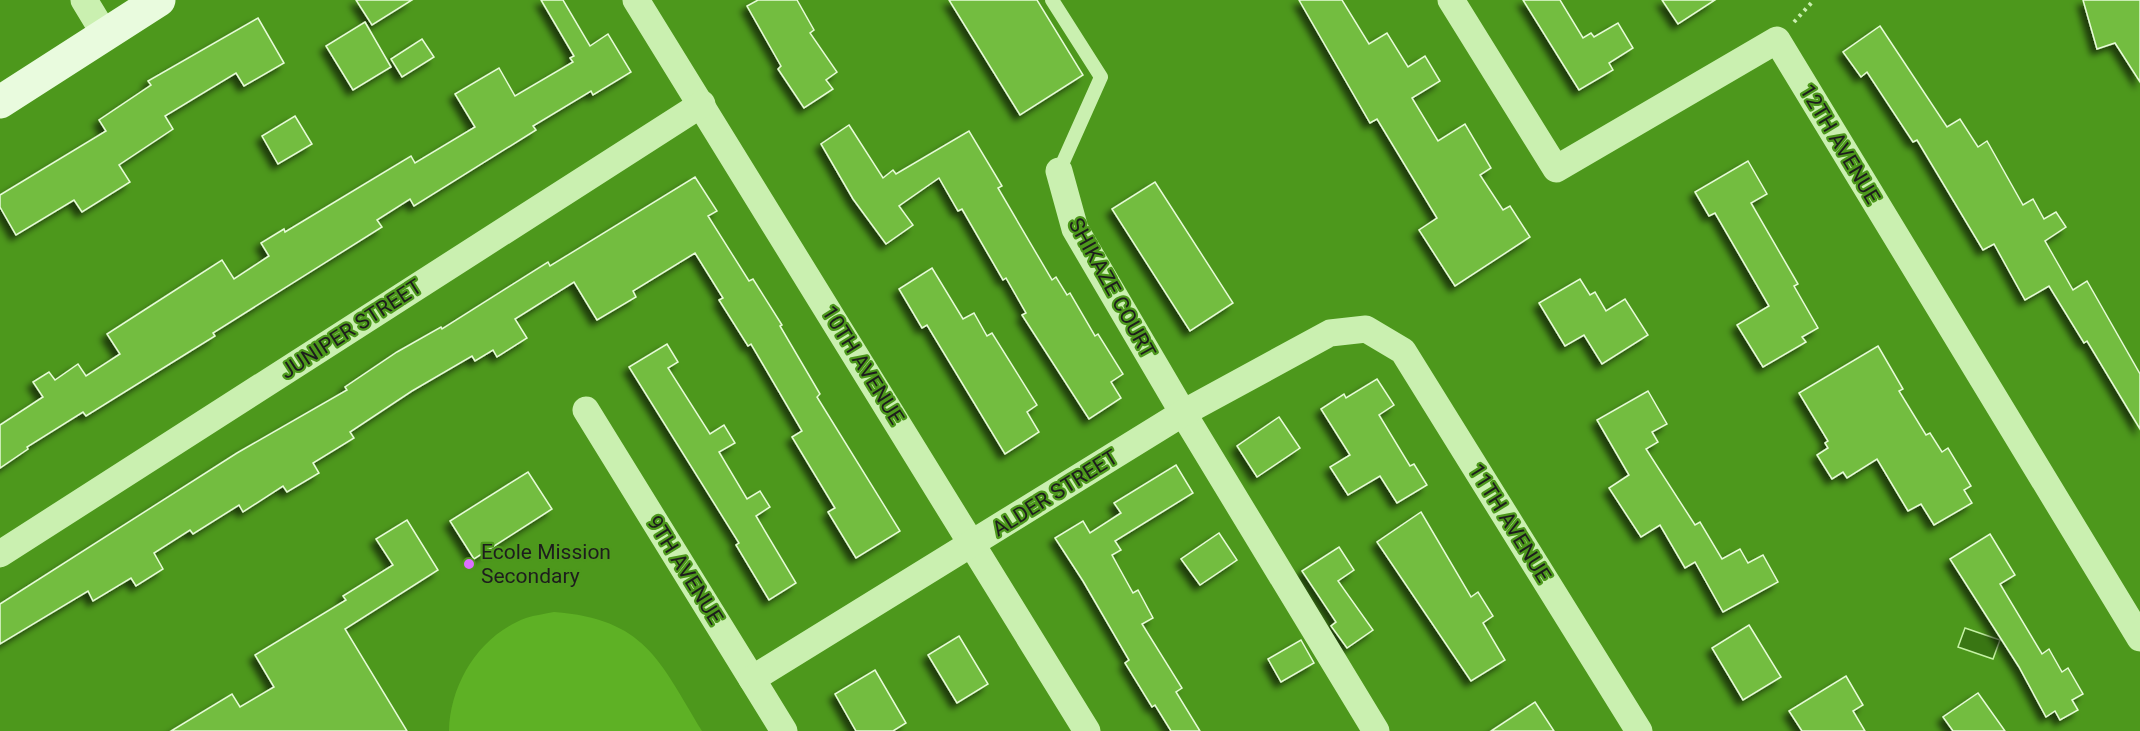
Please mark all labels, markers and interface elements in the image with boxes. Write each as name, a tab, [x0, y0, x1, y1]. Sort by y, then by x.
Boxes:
street label: 12TH AVENUE	[1795, 80, 1885, 208]
street label: SHIKAZE COURT	[1064, 214, 1161, 363]
street label: JUNIPER STREET	[276, 274, 427, 384]
street label: 10TH AVENUE	[817, 301, 909, 429]
street label: ALDER STREET	[988, 445, 1123, 541]
street label: 11TH AVENUE	[1464, 459, 1556, 587]
street label: 9TH AVENUE	[642, 511, 728, 629]
place label: Ecole Mission Secondary	[481, 540, 611, 588]
marker: Ecole Mission Secondary	[462, 557, 476, 571]

